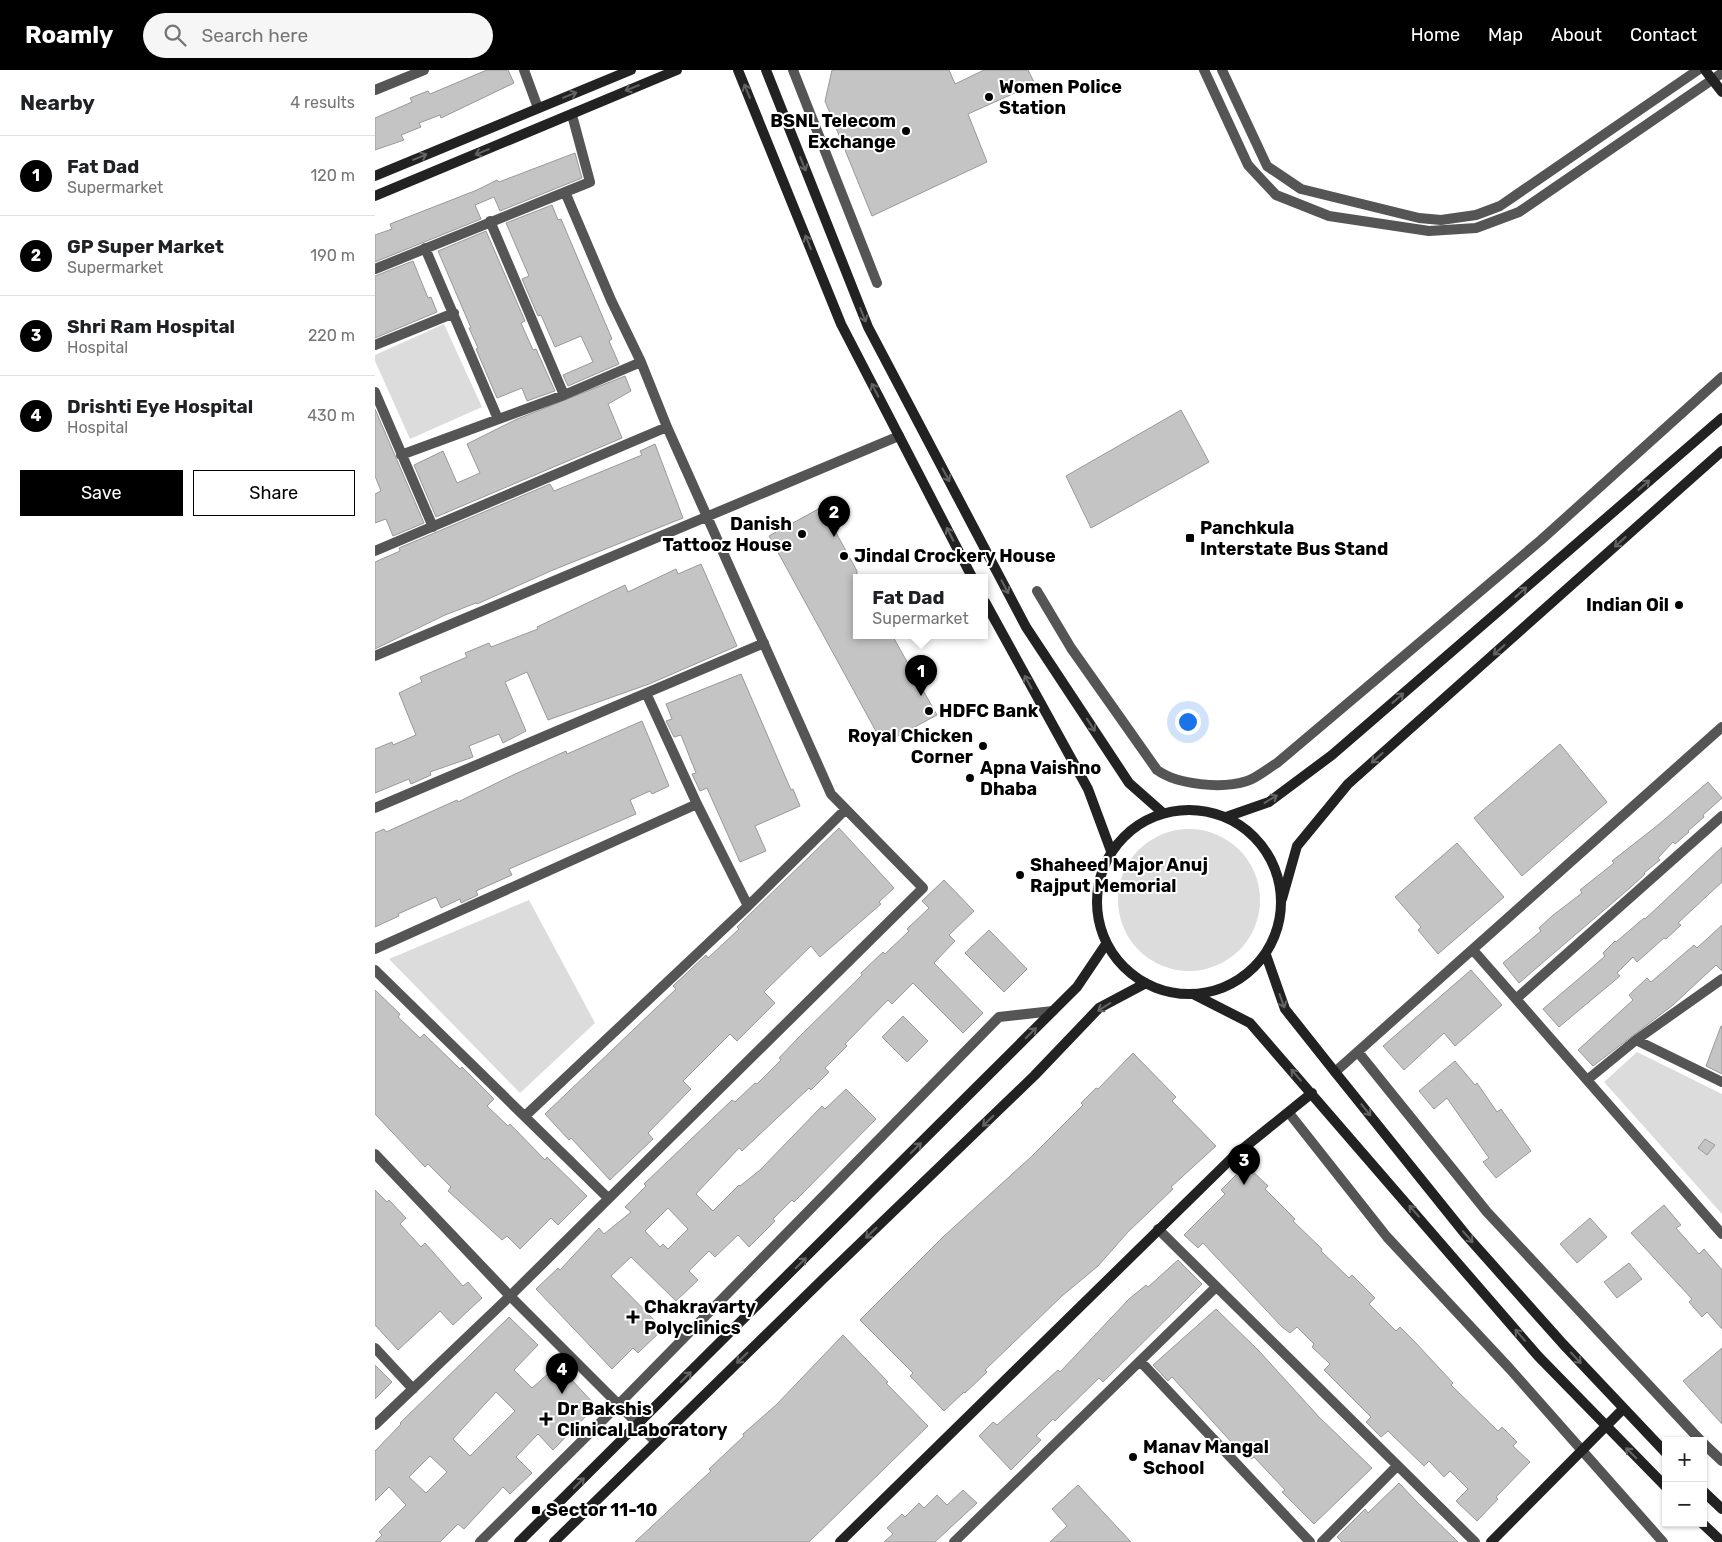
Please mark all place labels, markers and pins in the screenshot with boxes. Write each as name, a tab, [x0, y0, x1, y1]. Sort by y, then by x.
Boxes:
place label: Women Police Station	[999, 76, 1122, 119]
marker: Women Police Station	[983, 91, 995, 103]
place label: BSNL Telecom Exchange	[770, 110, 896, 153]
marker: BSNL Telecom Exchange	[900, 125, 912, 137]
pin: 2	[818, 496, 850, 537]
place label: Danish Tattooz House	[663, 513, 792, 556]
place label: Panchkula Interstate Bus Stand	[1200, 517, 1388, 560]
marker: Danish Tattooz House	[796, 528, 808, 540]
marker: Panchkula Interstate Bus Stand	[1184, 532, 1196, 544]
place label: Jindal Crockery House	[854, 545, 1056, 567]
marker: Jindal Crockery House	[838, 550, 850, 562]
place label: Indian Oil	[1586, 594, 1669, 616]
marker: Indian Oil	[1673, 599, 1685, 611]
pin: 1	[905, 655, 937, 696]
place label: HDFC Bank	[939, 700, 1039, 722]
marker: HDFC Bank	[923, 705, 935, 717]
place label: Royal Chicken Corner	[848, 725, 973, 768]
marker: Royal Chicken Corner	[977, 740, 989, 752]
place label: Apna Vaishno Dhaba	[980, 757, 1101, 800]
marker: Apna Vaishno Dhaba	[964, 772, 976, 784]
place label: Shaheed Major Anuj Rajput Memorial	[1030, 854, 1208, 897]
marker: Shaheed Major Anuj Rajput Memorial	[1014, 869, 1026, 881]
pin: 3	[1228, 1144, 1260, 1185]
place label: Chakravarty Polyclinics	[644, 1296, 756, 1339]
marker: Chakravarty Polyclinics	[626, 1310, 640, 1324]
pin: 4	[546, 1353, 578, 1394]
place label: Dr Bakshis Clinical Laboratory	[557, 1398, 728, 1441]
marker: Dr Bakshis Clinical Laboratory	[539, 1412, 553, 1426]
place label: Manav Mangal School	[1143, 1436, 1269, 1479]
marker: Manav Mangal School	[1127, 1451, 1139, 1463]
place label: Sector 11-10	[546, 1499, 658, 1521]
marker: Sector 11-10	[530, 1504, 542, 1516]

